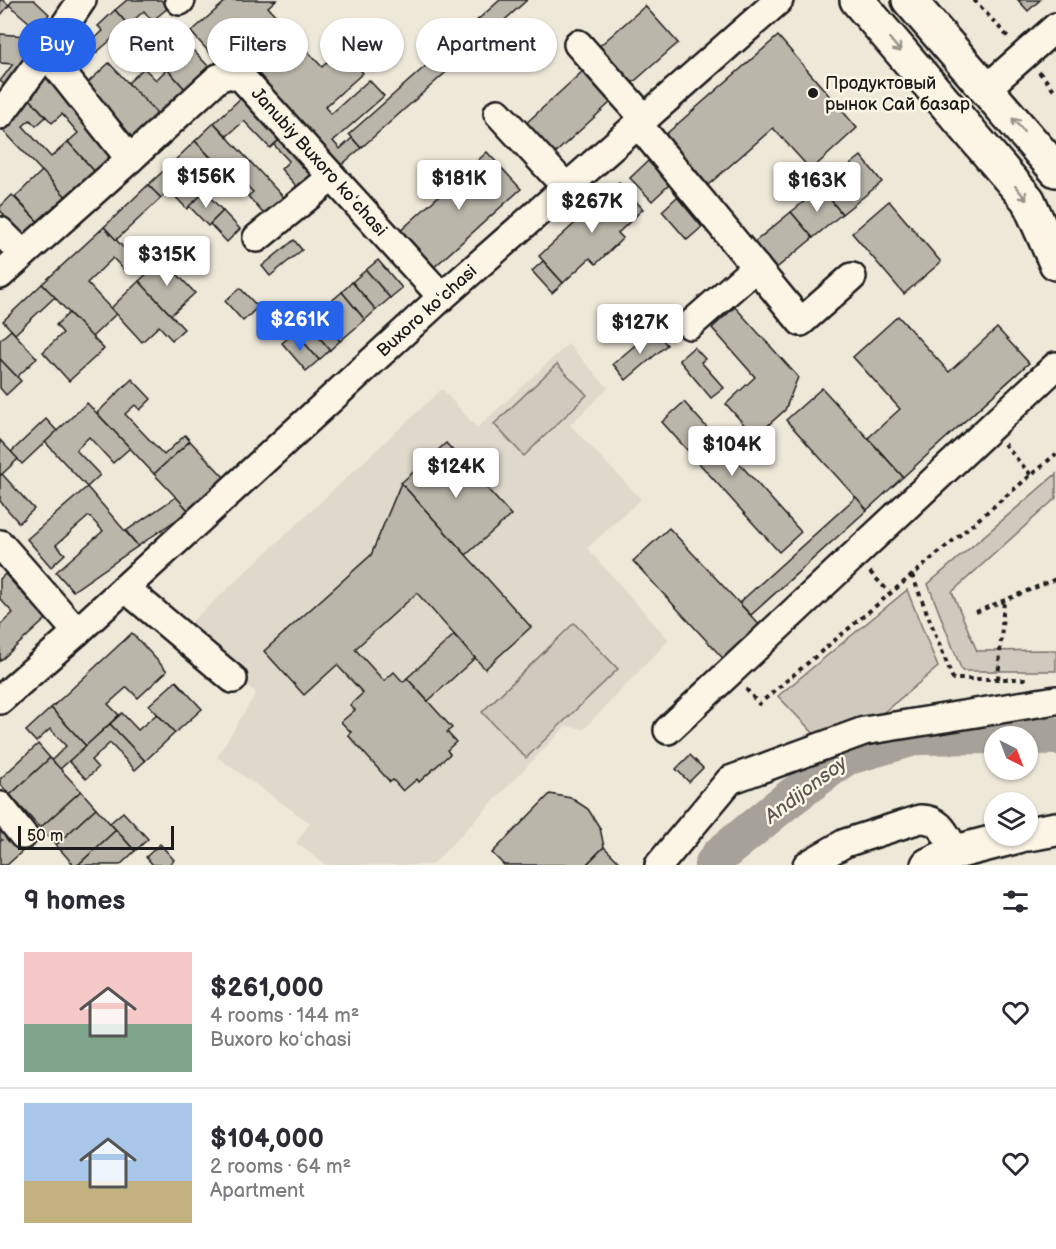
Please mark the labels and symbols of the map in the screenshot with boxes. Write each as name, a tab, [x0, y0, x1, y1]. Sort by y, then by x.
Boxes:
one-way arrow	[888, 37, 902, 52]
place label: Продуктовый рынок Сай базар	[825, 73, 970, 115]
street label: Janubiy Buxoro koʻchasi	[247, 83, 391, 241]
marker: Продуктовый рынок Сай базар	[806, 86, 820, 100]
one-way arrow	[1011, 118, 1025, 133]
pin: $156K	[164, 158, 248, 209]
pin: $181K	[417, 160, 501, 211]
pin: $163K	[775, 162, 859, 213]
pin: $267K	[550, 183, 634, 234]
one-way arrow	[1015, 185, 1028, 201]
pin: $315K	[125, 236, 209, 287]
street label: Buxoro koʻchasi	[373, 261, 481, 361]
pin: $261K	[258, 301, 342, 352]
pin: $127K	[598, 304, 682, 355]
pin: $104K	[690, 426, 774, 477]
pin: $124K	[414, 448, 498, 499]
north arrow	[984, 726, 1038, 780]
water label: Andijonsoy	[759, 750, 853, 829]
scale bar	[18, 823, 174, 850]

